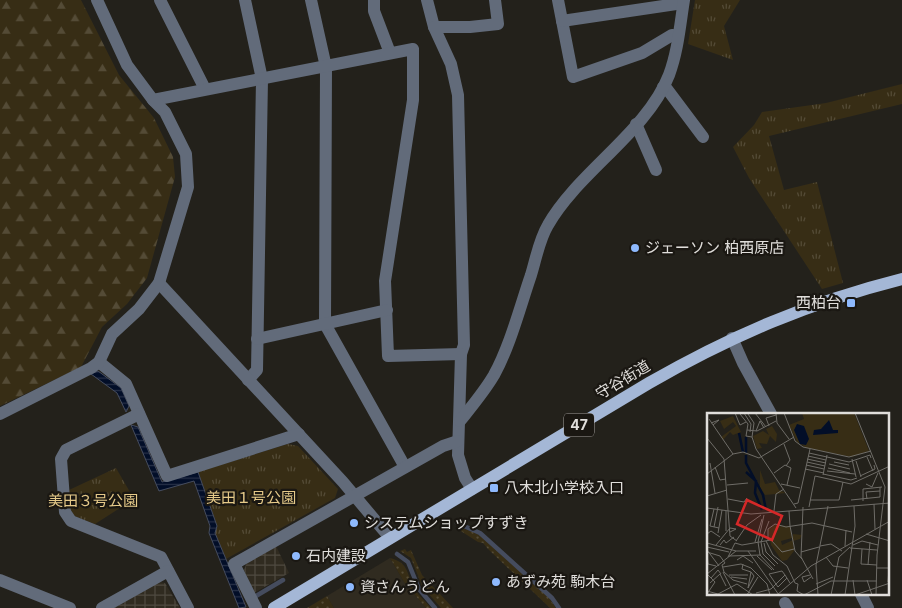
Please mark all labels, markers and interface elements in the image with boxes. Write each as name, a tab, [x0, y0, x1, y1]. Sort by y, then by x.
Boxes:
place label: ジェーソン 柏西原店	[645, 238, 784, 257]
marker: ジェーソン 柏西原店	[629, 242, 641, 254]
place label: 西柏台	[796, 293, 841, 312]
marker: 西柏台	[845, 297, 857, 309]
street label: 守谷街道	[592, 356, 653, 403]
inset map	[707, 413, 890, 596]
road number: 47	[564, 414, 594, 436]
place label: 八木北小学校入口	[504, 478, 624, 497]
marker: 八木北小学校入口	[488, 482, 500, 494]
park label: 美田１号公園	[206, 488, 296, 507]
park label: 美田３号公園	[48, 491, 138, 510]
place label: システムショップすずき	[364, 513, 529, 532]
marker: システムショップすずき	[348, 517, 360, 529]
place label: 石内建設	[306, 546, 366, 565]
marker: 石内建設	[290, 550, 302, 562]
place label: あずみ苑 駒木台	[506, 572, 615, 591]
marker: あずみ苑 駒木台	[490, 576, 502, 588]
place label: 資さんうどん	[360, 577, 450, 596]
marker: 資さんうどん	[344, 581, 356, 593]

